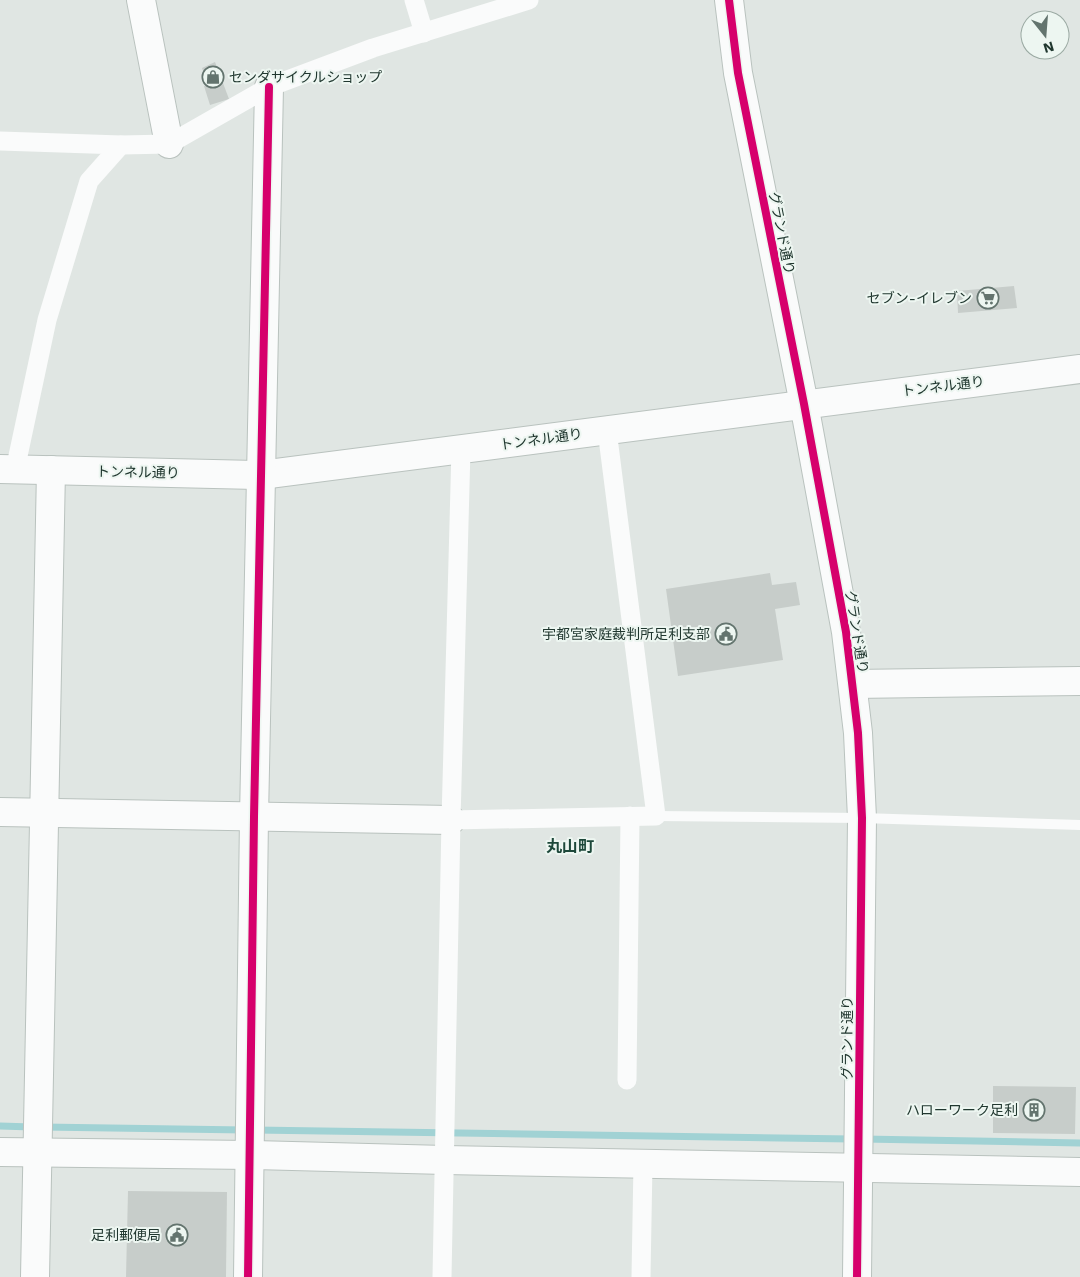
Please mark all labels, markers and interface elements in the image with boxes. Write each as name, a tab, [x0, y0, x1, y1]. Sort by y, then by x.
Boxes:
north arrow	[1020, 10, 1070, 60]
text: N	[1042, 38, 1056, 57]
shop icon: センダサイクルショップ	[201, 65, 225, 89]
place label: センダサイクルショップ	[229, 69, 382, 85]
street label: グランド通り	[766, 190, 798, 276]
supermarket icon: セブン-イレブン	[976, 286, 1000, 310]
place label: セブン-イレブン	[867, 290, 972, 306]
street label: トンネル通り	[900, 373, 986, 399]
street label: トンネル通り	[498, 425, 584, 453]
street label: トンネル通り	[96, 463, 180, 481]
street label: グランド通り	[843, 589, 871, 675]
public building icon: 宇都宮家庭裁判所足利支部	[714, 622, 738, 646]
place label: 宇都宮家庭裁判所足利支部	[542, 626, 710, 642]
district label: 丸山町	[546, 837, 594, 856]
street label: グランド通り	[839, 996, 855, 1080]
building icon: ハローワーク足利	[1022, 1098, 1046, 1122]
place label: ハローワーク足利	[906, 1102, 1018, 1118]
public building icon: 足利郵便局	[165, 1223, 189, 1247]
place label: 足利郵便局	[91, 1227, 161, 1243]

